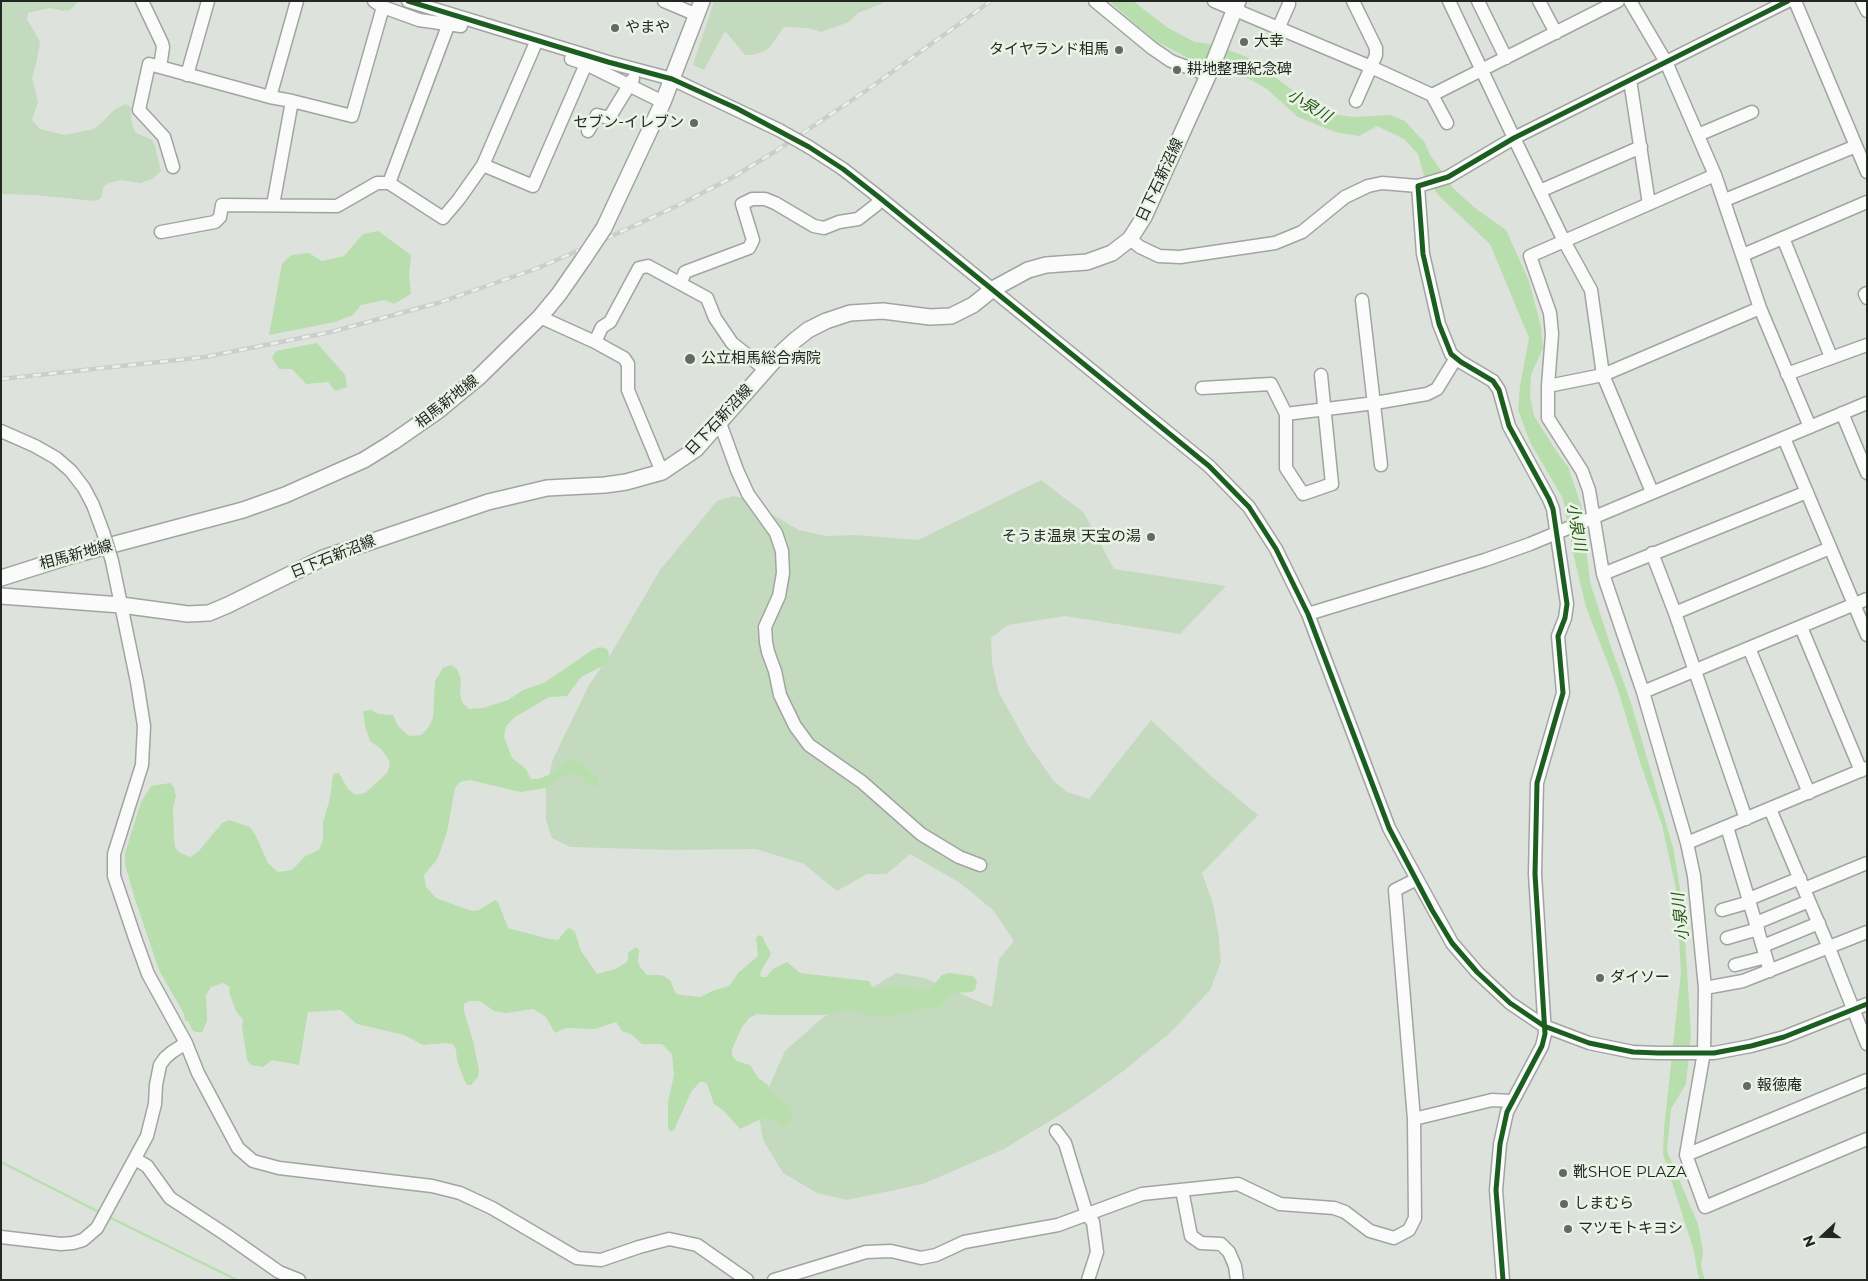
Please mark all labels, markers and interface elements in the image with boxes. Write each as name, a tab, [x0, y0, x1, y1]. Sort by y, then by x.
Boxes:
place label: やまや	[625, 19, 670, 37]
marker: やまや	[609, 22, 621, 34]
place label: 大幸	[1254, 33, 1284, 51]
marker: 大幸	[1238, 36, 1250, 48]
place label: タイヤランド相馬	[989, 41, 1109, 59]
marker: タイヤランド相馬	[1113, 44, 1125, 56]
place label: 耕地整理紀念碑	[1187, 61, 1292, 79]
marker: 耕地整理紀念碑	[1171, 64, 1183, 76]
water label: 小泉川	[1283, 85, 1335, 127]
place label: セブン-イレブン	[573, 114, 684, 132]
marker: セブン-イレブン	[688, 117, 700, 129]
street label: 日下石新沼線	[1133, 135, 1187, 225]
place label: 公立相馬総合病院	[701, 350, 821, 368]
marker: 公立相馬総合病院	[683, 352, 697, 366]
street label: 相馬新地線	[412, 372, 482, 432]
street label: 日下石新沼線	[682, 381, 756, 459]
water label: 小泉川	[1562, 502, 1590, 552]
place label: そうま温泉 天宝の湯	[1002, 528, 1141, 546]
marker: そうま温泉 天宝の湯	[1145, 531, 1157, 543]
street label: 日下石新沼線	[288, 532, 378, 582]
street label: 相馬新地線	[37, 537, 115, 573]
water label: 小泉川	[1669, 892, 1693, 942]
place label: ダイソー	[1610, 969, 1670, 987]
marker: ダイソー	[1594, 972, 1606, 984]
place label: 報徳庵	[1757, 1077, 1802, 1095]
marker: 報徳庵	[1741, 1080, 1753, 1092]
place label: 靴SHOE PLAZA	[1573, 1164, 1687, 1182]
marker: 靴SHOE PLAZA	[1557, 1167, 1569, 1179]
place label: しまむら	[1574, 1195, 1634, 1213]
marker: しまむら	[1558, 1198, 1570, 1210]
north arrow	[1798, 1211, 1848, 1261]
place label: マツモトキヨシ	[1578, 1220, 1683, 1238]
marker: マツモトキヨシ	[1562, 1223, 1574, 1235]
text: N	[1799, 1233, 1819, 1250]

